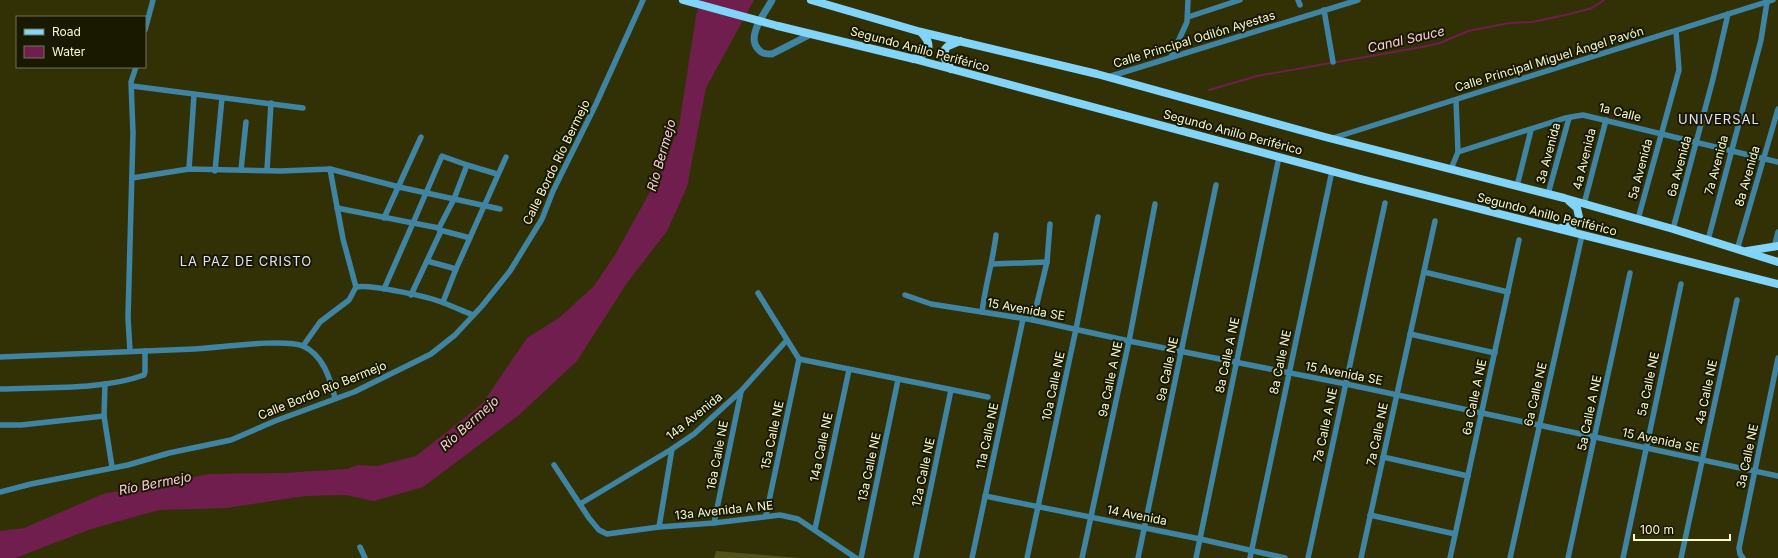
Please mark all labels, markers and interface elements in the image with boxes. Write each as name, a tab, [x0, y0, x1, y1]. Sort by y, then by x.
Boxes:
street label: Calle Principal Odilón Ayestas	[1111, 7, 1277, 71]
legend	[16, 16, 146, 68]
water label: Canal Sauce	[1366, 22, 1446, 56]
street label: Segundo Anillo Periférico	[849, 23, 991, 75]
street label: Calle Principal Miguel Ángel Pavón	[1453, 23, 1645, 95]
text: Road	[52, 24, 81, 39]
text: Water	[52, 44, 86, 59]
street label: Calle Bordo Río Bermejo	[519, 97, 593, 227]
street label: 1a Calle	[1597, 99, 1643, 125]
street label: Segundo Anillo Periférico	[1162, 106, 1304, 158]
district label: UNIVERSAL	[1678, 111, 1760, 127]
water label: Río Bermejo	[643, 117, 679, 193]
street label: 3a Avenida	[1533, 121, 1563, 185]
street label: 4a Avenida	[1569, 127, 1599, 191]
street label: 7a Avenida	[1701, 133, 1731, 197]
street label: 6a Avenida	[1664, 134, 1694, 198]
street label: 5a Avenida	[1625, 137, 1655, 201]
street label: 8a Avenida	[1731, 144, 1763, 208]
street label: Segundo Anillo Periférico	[1475, 189, 1619, 239]
district label: LA PAZ DE CRISTO	[180, 253, 312, 269]
street label: 15 Avenida SE	[986, 295, 1066, 323]
street label: 8a Calle A NE	[1212, 316, 1242, 394]
street label: 8a Calle NE	[1266, 328, 1294, 396]
street label: 9a Calle NE	[1153, 335, 1181, 403]
street label: 9a Calle A NE	[1095, 340, 1125, 418]
street label: 10a Calle NE	[1038, 350, 1068, 422]
street label: 5a Calle NE	[1634, 350, 1662, 418]
street label: Calle Bordo Río Bermejo	[256, 357, 388, 423]
street label: 15 Avenida SE	[1304, 358, 1384, 388]
street label: 6a Calle A NE	[1459, 358, 1489, 436]
street label: 4a Calle NE	[1692, 358, 1720, 426]
street label: 6a Calle NE	[1520, 360, 1550, 428]
street label: 5a Calle A NE	[1574, 374, 1604, 452]
street label: 7a Calle A NE	[1310, 386, 1340, 464]
street label: 14a Avenida	[663, 389, 725, 443]
water label: Río Bermejo	[436, 392, 502, 454]
street label: 15a Calle NE	[757, 399, 787, 471]
street label: 11a Calle NE	[973, 401, 1001, 471]
street label: 7a Calle NE	[1363, 401, 1391, 467]
street label: 14a Calle NE	[806, 411, 836, 483]
street label: 16a Calle NE	[703, 419, 731, 491]
street label: 3a Calle NE	[1733, 422, 1761, 490]
street label: 15 Avenida SE	[1621, 424, 1701, 456]
street label: 13a Calle NE	[854, 431, 884, 503]
street label: 12a Calle NE	[908, 436, 938, 508]
water label: Río Bermejo	[117, 468, 193, 498]
street label: 13a Avenida A NE	[674, 497, 774, 523]
street label: 14 Avenida	[1106, 502, 1168, 528]
scale bar	[1634, 516, 1730, 542]
text: 100 m	[1640, 522, 1674, 537]

